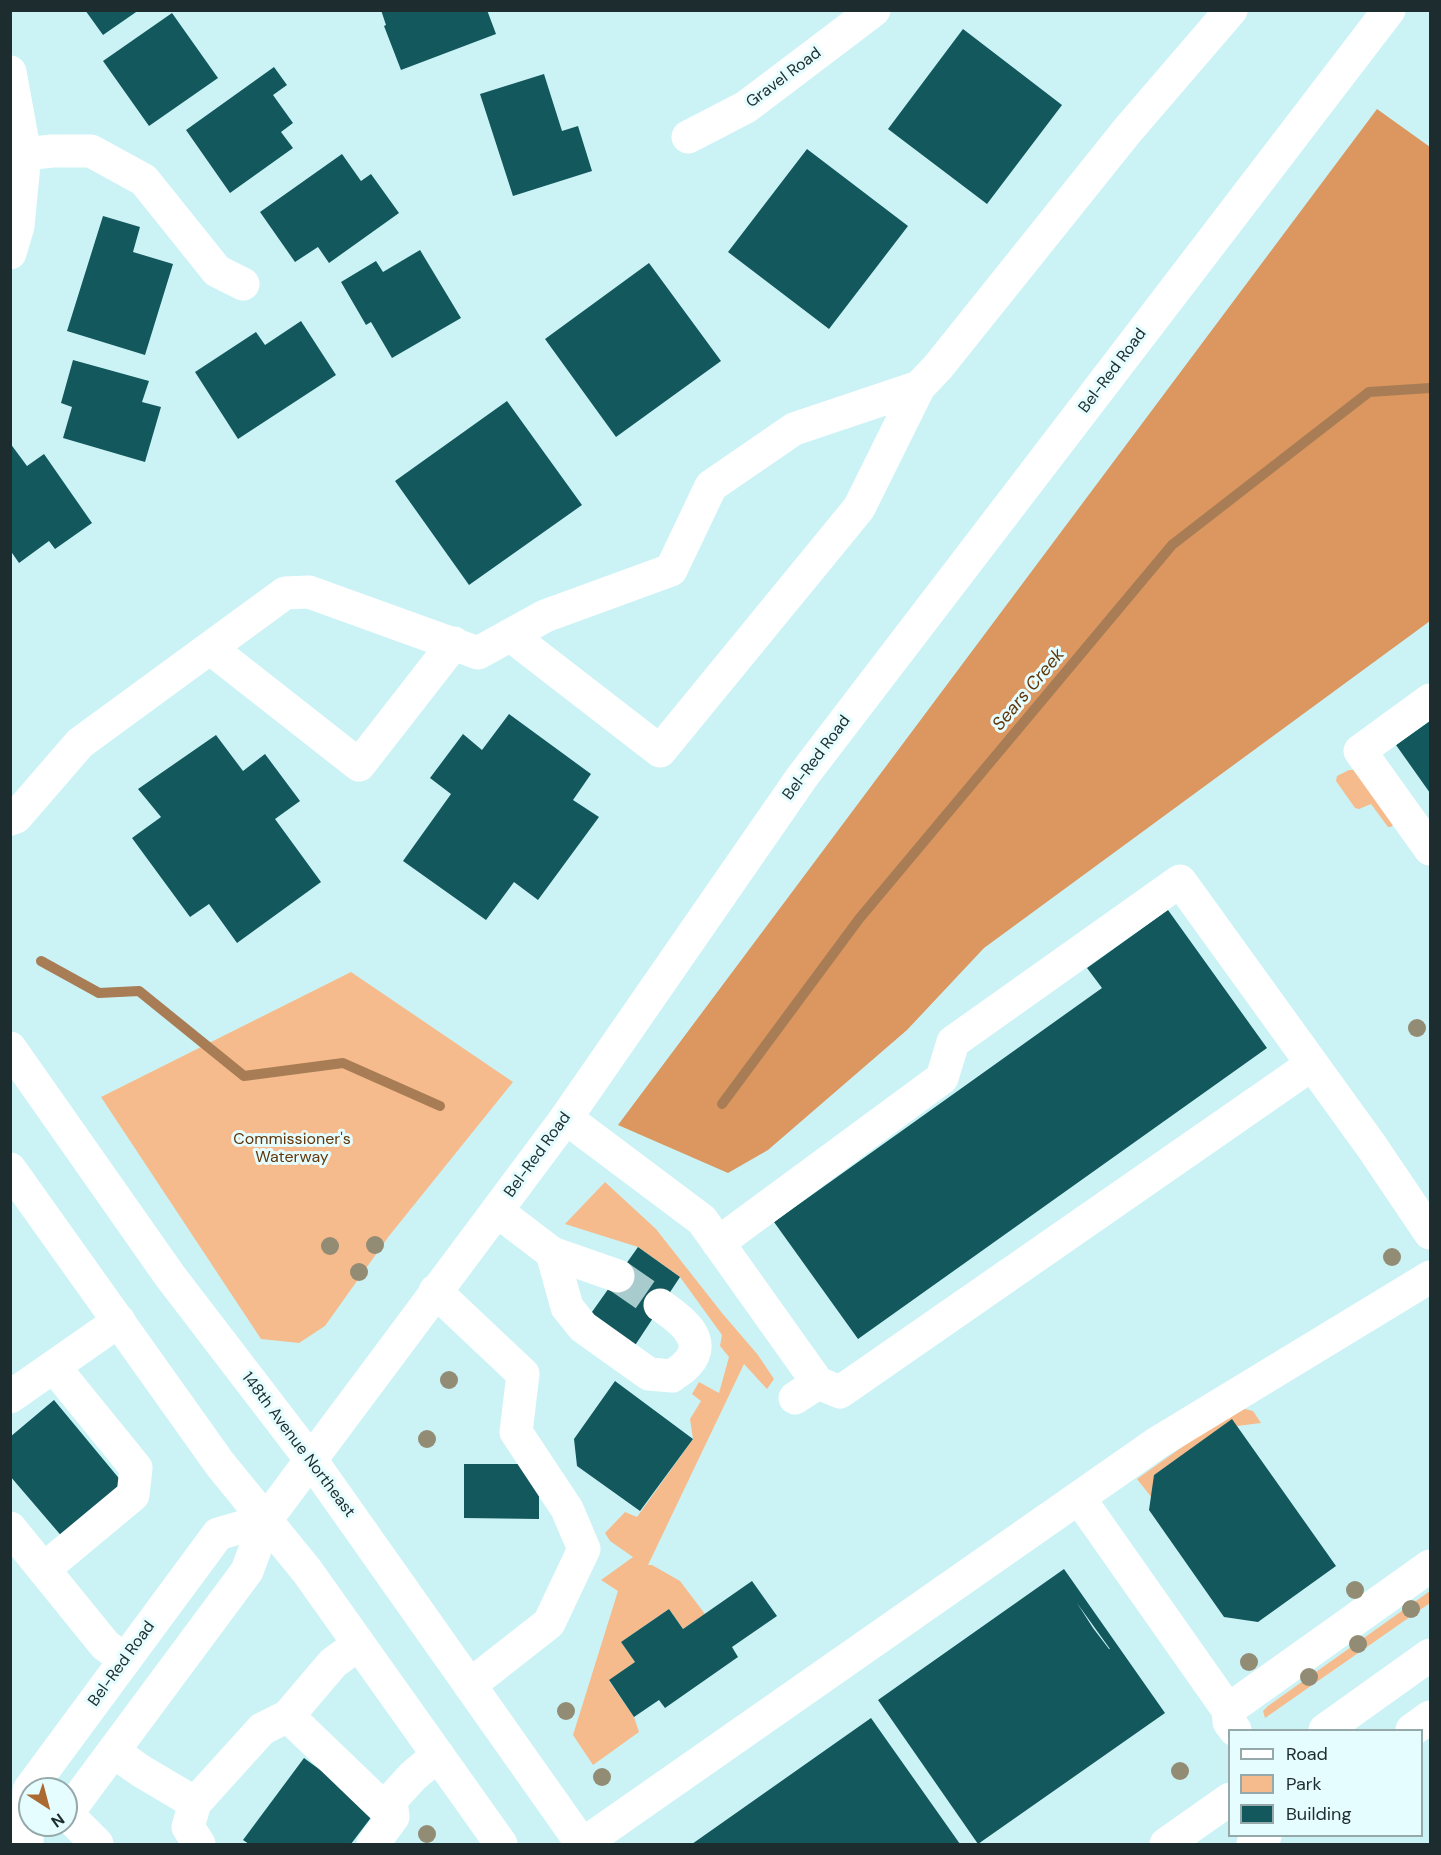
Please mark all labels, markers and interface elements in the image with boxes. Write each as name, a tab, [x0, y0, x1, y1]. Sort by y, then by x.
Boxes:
street label: Gravel Road	[743, 44, 825, 112]
street label: Bel-Red Road	[1075, 325, 1151, 417]
water label: Sears Creek	[988, 645, 1070, 735]
street label: Bel-Red Road	[779, 712, 855, 804]
street label: Bel-Red Road	[501, 1109, 575, 1201]
park label: Commissioner's Waterway	[233, 1130, 351, 1168]
street label: 148th Avenue Northeast	[237, 1369, 359, 1521]
street label: Bel-Red Road	[85, 1618, 159, 1710]
legend	[1228, 1729, 1423, 1837]
text: Road	[1286, 1742, 1328, 1766]
text: Park	[1286, 1772, 1322, 1796]
north arrow	[18, 1777, 78, 1837]
text: Building	[1286, 1802, 1351, 1826]
text: N	[47, 1808, 69, 1832]

